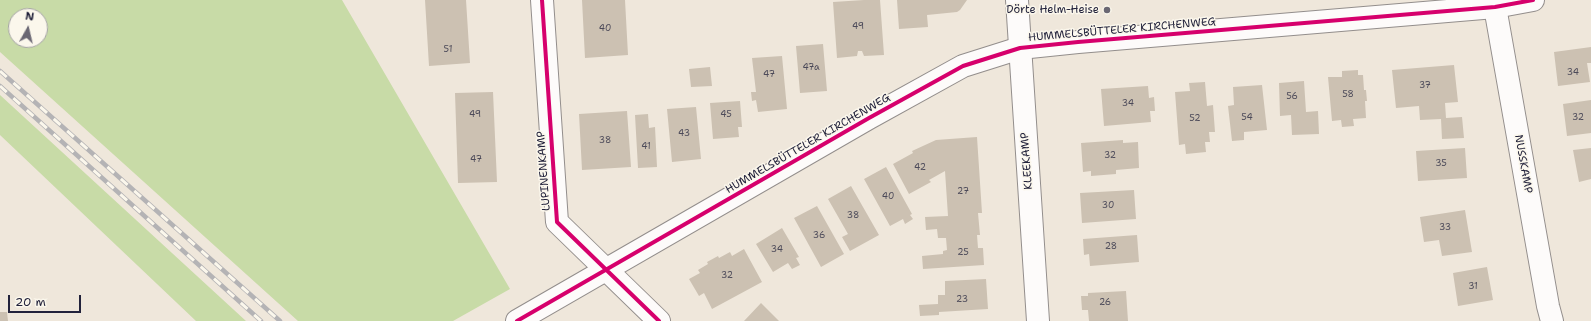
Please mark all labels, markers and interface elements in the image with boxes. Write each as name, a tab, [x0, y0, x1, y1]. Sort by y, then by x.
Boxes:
place label: Dörte Helm-Heise	[1006, 3, 1099, 17]
marker: Dörte Helm-Heise	[1102, 5, 1112, 15]
north arrow	[8, 8, 48, 48]
text: N	[24, 9, 35, 25]
street label: HUMMELSBÜTTELER KIRCHENWEG	[1028, 15, 1216, 45]
house number: 49	[852, 22, 864, 32]
house number: 40	[599, 24, 611, 34]
house number: 51	[444, 45, 452, 55]
house number: 47a	[802, 63, 820, 73]
house number: 34	[1567, 68, 1579, 78]
house number: 47	[763, 70, 775, 80]
house number: 37	[1419, 81, 1431, 91]
house number: 58	[1342, 90, 1354, 100]
street label: HUMMELSBÜTTELER KIRCHENWEG	[723, 91, 893, 197]
house number: 56	[1286, 92, 1298, 102]
house number: 34	[1122, 99, 1134, 109]
house number: 49	[469, 110, 481, 120]
house number: 45	[720, 110, 732, 120]
house number: 54	[1241, 113, 1253, 123]
house number: 32	[1572, 113, 1584, 123]
house number: 52	[1189, 114, 1201, 124]
house number: 43	[678, 129, 690, 139]
street label: LUPINENKAMP	[535, 131, 553, 211]
street label: KLEEKAMP	[1018, 132, 1036, 190]
street label: NUSSKAMP	[1511, 134, 1535, 194]
house number: 38	[599, 136, 611, 146]
house number: 41	[641, 142, 651, 152]
house number: 32	[1104, 151, 1116, 161]
house number: 47	[470, 155, 482, 165]
house number: 35	[1435, 159, 1447, 169]
house number: 42	[914, 163, 926, 173]
house number: 27	[957, 187, 969, 197]
house number: 40	[882, 192, 894, 202]
house number: 30	[1102, 201, 1114, 211]
house number: 38	[847, 211, 859, 221]
house number: 33	[1439, 223, 1451, 233]
house number: 36	[813, 231, 825, 241]
house number: 28	[1105, 242, 1117, 252]
house number: 34	[771, 245, 783, 255]
house number: 25	[957, 248, 969, 258]
house number: 32	[721, 271, 733, 281]
house number: 31	[1468, 282, 1478, 292]
scale bar	[10, 287, 83, 313]
text: 20 m	[15, 294, 46, 310]
house number: 23	[956, 295, 968, 305]
house number: 26	[1099, 298, 1111, 308]

